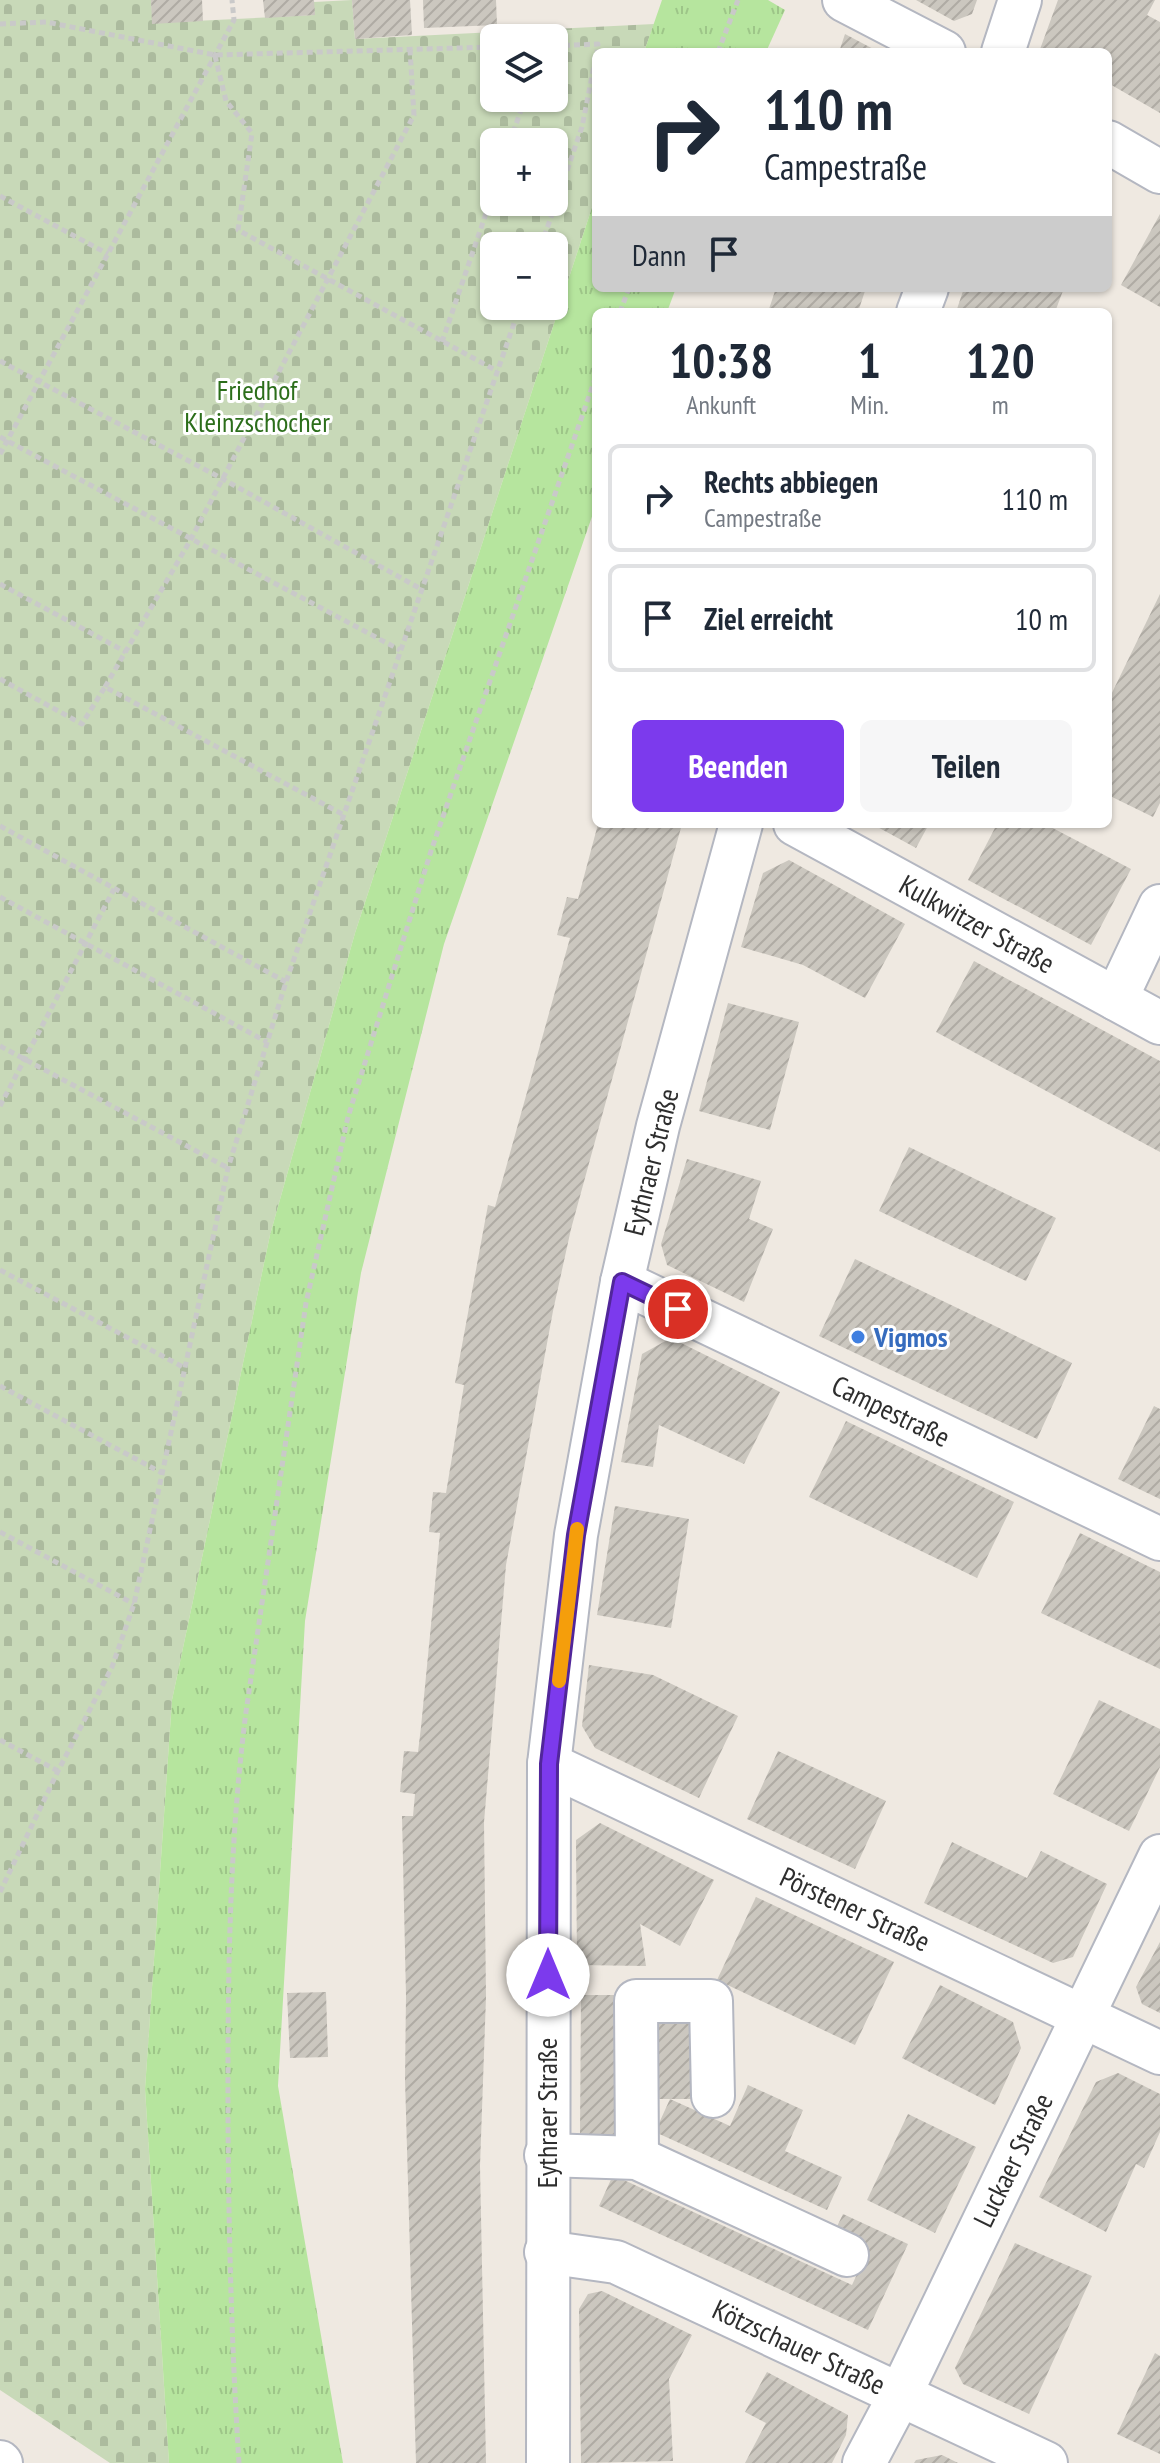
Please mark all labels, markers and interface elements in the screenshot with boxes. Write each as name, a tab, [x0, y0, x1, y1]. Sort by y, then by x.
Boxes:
map controls	[480, 24, 568, 320]
button: layers	[480, 24, 568, 112]
text: 110 m	[764, 73, 893, 145]
icon: right	[632, 80, 736, 184]
button: +	[480, 128, 568, 216]
text: Campestraße	[764, 143, 927, 190]
button: −	[480, 232, 568, 320]
icon: arrive	[702, 232, 746, 276]
text: Dann	[632, 235, 686, 274]
text: 10:38	[669, 329, 773, 391]
text: 1	[858, 329, 881, 391]
text: 120	[966, 329, 1035, 391]
park label: Friedhof Kleinzschocher	[184, 371, 330, 440]
text: Ankunft	[686, 388, 756, 421]
text: Min.	[850, 388, 889, 421]
text: m	[992, 388, 1009, 421]
text: Rechts abbiegen	[704, 462, 878, 501]
icon: right	[636, 476, 680, 520]
text: 110 m	[1002, 479, 1068, 518]
text: Campestraße	[704, 501, 822, 534]
icon: arrive	[636, 596, 680, 640]
text: Ziel erreicht	[704, 599, 833, 638]
text: 10 m	[1015, 599, 1068, 638]
button: Beenden	[632, 720, 844, 812]
button: Teilen	[860, 720, 1072, 812]
street label: Kulkwitzer Straße	[893, 866, 1061, 981]
street label: Eythraer Straße	[614, 1084, 687, 1239]
pin	[644, 1275, 712, 1343]
icon: arrive	[656, 1287, 700, 1331]
place label: Vigmos	[873, 1318, 948, 1355]
marker: Vigmos	[849, 1328, 867, 1346]
street label: Campestraße	[826, 1366, 956, 1455]
street label: Pörstener Straße	[774, 1858, 936, 1959]
position arrow	[506, 1933, 590, 2017]
street label: Eythraer Straße	[528, 2038, 565, 2188]
street label: Luckaer Straße	[964, 2087, 1061, 2233]
street label: Kötzschauer Straße	[707, 2290, 892, 2403]

